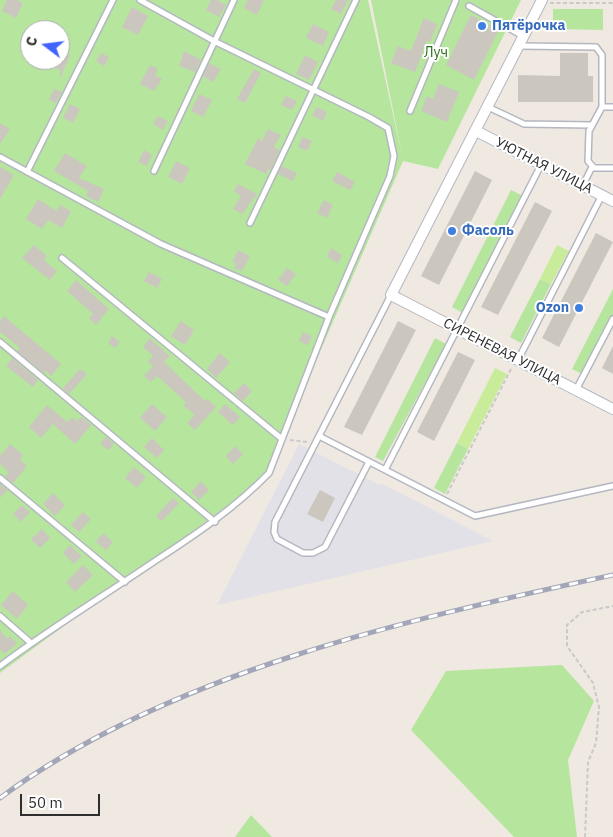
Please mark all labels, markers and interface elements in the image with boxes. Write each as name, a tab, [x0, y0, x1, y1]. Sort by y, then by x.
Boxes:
place label: Пятёрочка	[492, 18, 565, 34]
north arrow	[20, 20, 70, 70]
marker: Пятёрочка	[476, 20, 488, 32]
text: С	[22, 35, 41, 48]
park label: Луч	[424, 45, 448, 61]
street label: УЮТНАЯ УЛИЦА	[493, 134, 595, 198]
place label: Фасоль	[462, 223, 514, 239]
marker: Фасоль	[446, 225, 458, 237]
place label: Ozon	[536, 300, 569, 316]
marker: Ozon	[573, 302, 585, 314]
street label: СИРЕНЕВАЯ УЛИЦА	[440, 315, 564, 389]
scale bar	[22, 784, 102, 816]
text: 50 m	[28, 793, 63, 812]

